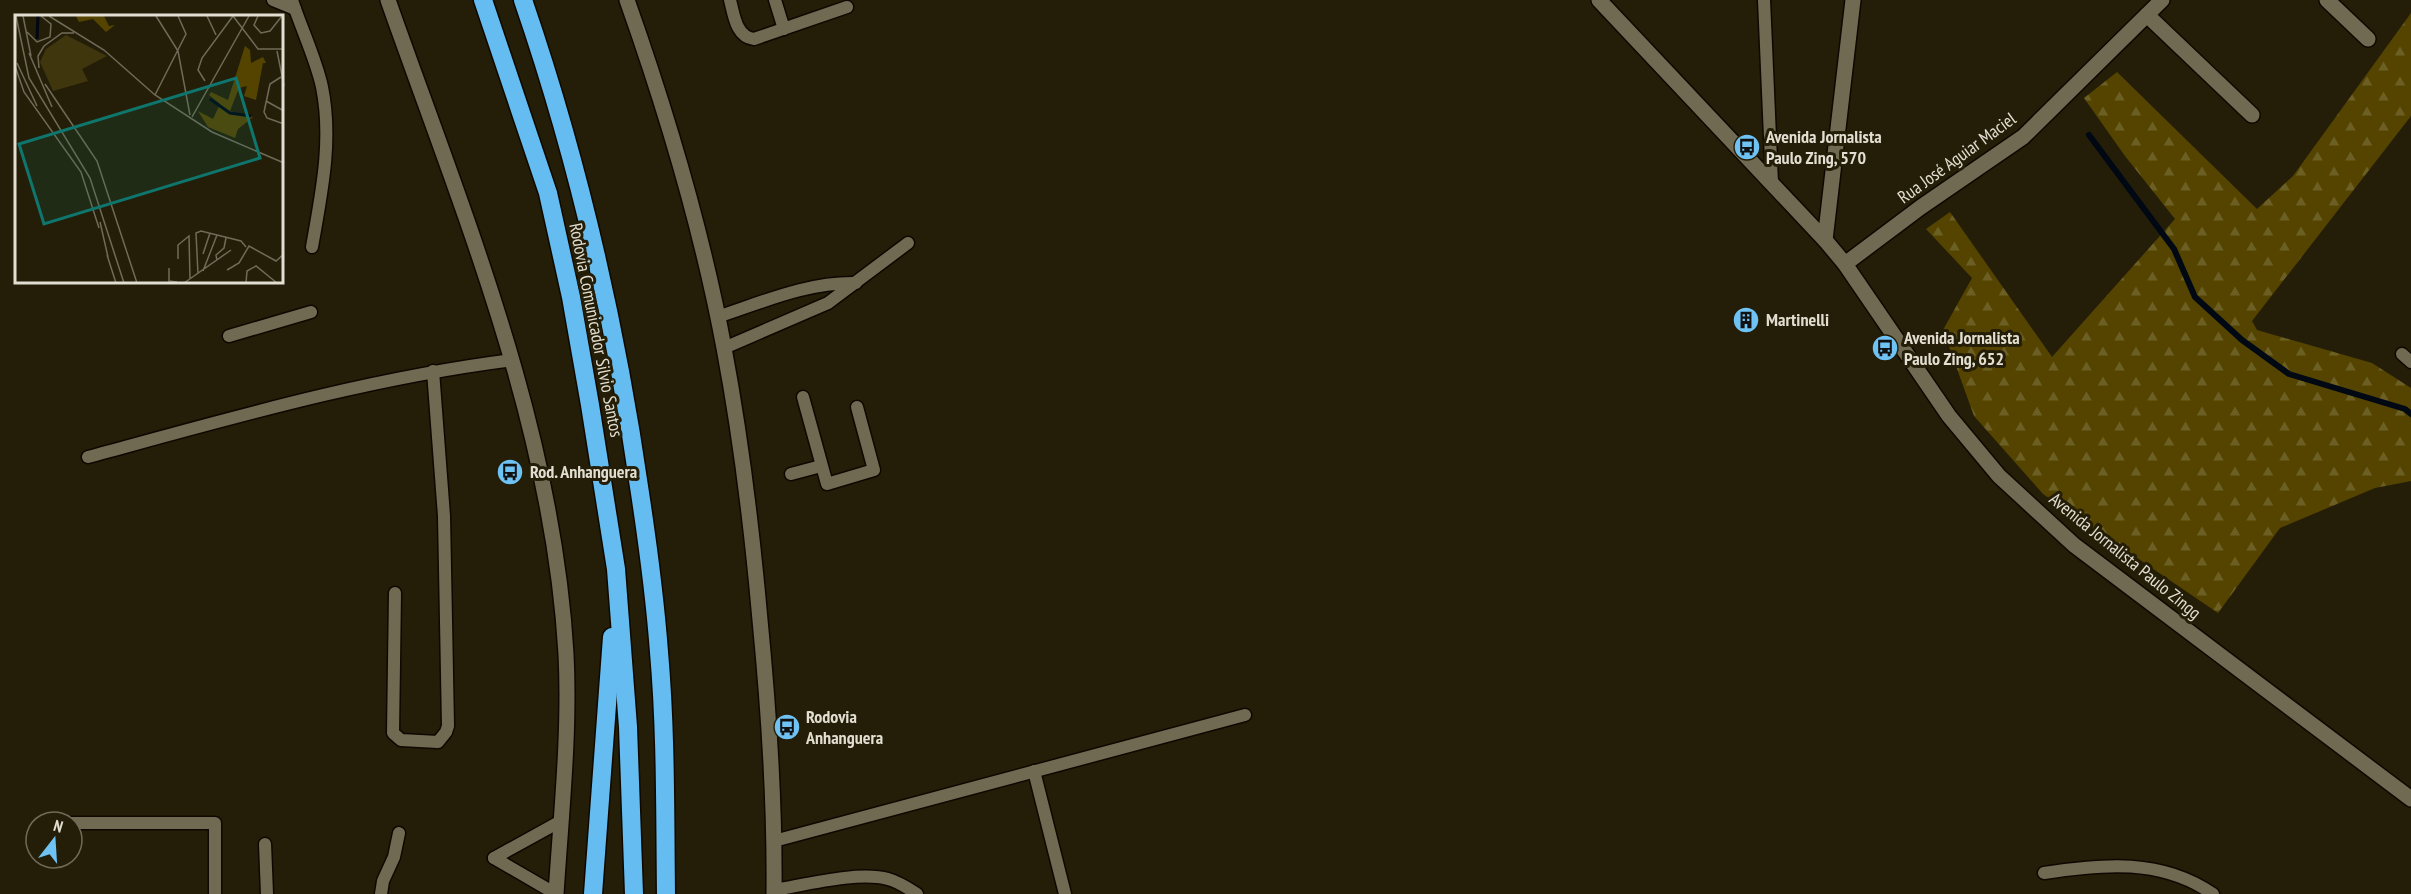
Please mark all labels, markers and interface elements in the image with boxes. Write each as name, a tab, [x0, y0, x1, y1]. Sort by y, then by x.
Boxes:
inset map	[15, 15, 284, 284]
street label: Rua José Aguiar Maciel	[1893, 106, 2021, 208]
place label: Avenida Jornalista Paulo Zing, 570	[1765, 125, 1882, 169]
bus stop icon: Avenida Jornalista Paulo Zing, 570	[1732, 132, 1762, 162]
street label: Rodovia Comunicador Silvio Santos	[564, 221, 629, 439]
building icon: Martinelli	[1731, 305, 1761, 335]
place label: Martinelli	[1766, 308, 1829, 331]
place label: Avenida Jornalista Paulo Zing, 652	[1903, 326, 2020, 370]
bus stop icon: Avenida Jornalista Paulo Zing, 652	[1870, 333, 1900, 363]
bus stop icon: Rod. Anhanguera	[495, 457, 525, 487]
place label: Rod. Anhanguera	[530, 460, 637, 483]
street label: Avenida Jornalista Paulo Zingg	[2045, 487, 2206, 624]
place label: Rodovia Anhanguera	[805, 705, 883, 749]
bus stop icon: Rodovia Anhanguera	[772, 712, 802, 742]
north arrow	[24, 810, 84, 870]
text: N	[51, 815, 65, 836]

